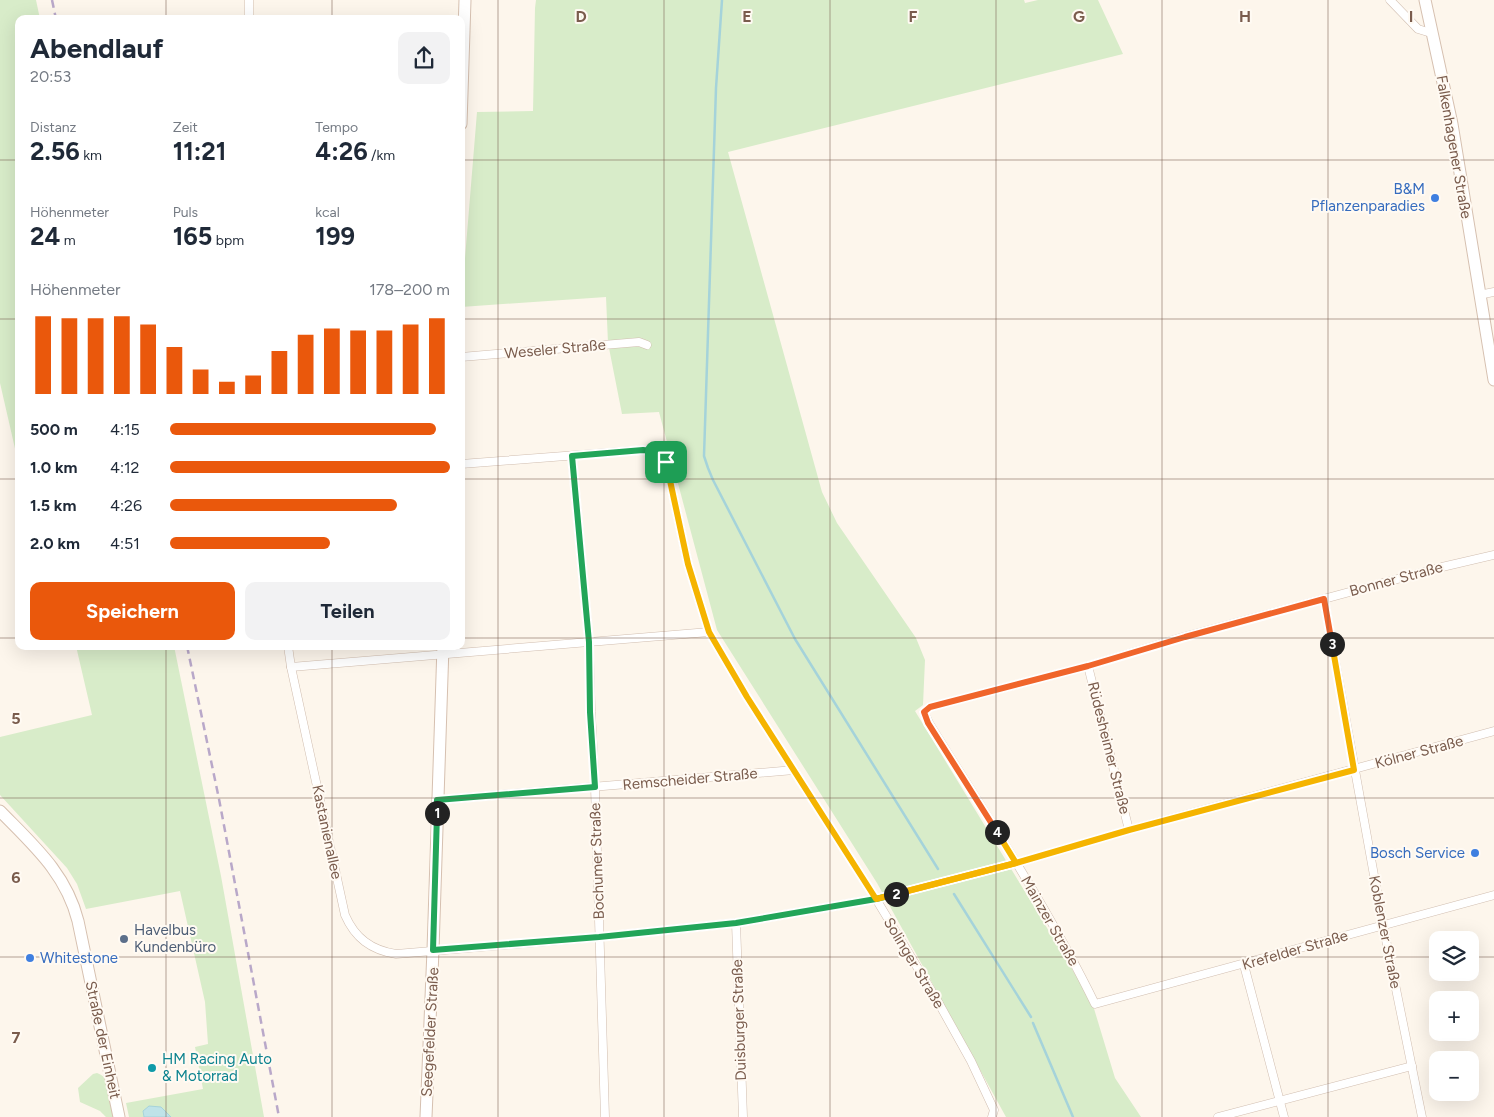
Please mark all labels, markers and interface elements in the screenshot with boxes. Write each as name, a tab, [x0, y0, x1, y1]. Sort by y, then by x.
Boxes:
text: D	[575, 7, 587, 26]
text: E	[742, 7, 752, 26]
text: F	[909, 7, 918, 26]
text: G	[1073, 7, 1085, 26]
text: H	[1239, 7, 1251, 26]
text: I	[1409, 7, 1413, 26]
text: Abendlauf	[30, 31, 163, 65]
button: share	[398, 32, 450, 84]
text: 20:53	[30, 67, 71, 86]
street label: Falkenhagener Straße	[1433, 74, 1475, 220]
text: Distanz	[30, 119, 77, 136]
text: Zeit	[173, 119, 198, 136]
text: Tempo	[315, 119, 358, 136]
text: 2.56	[30, 136, 80, 166]
text: 11:21	[173, 136, 226, 166]
text: 4:26	[315, 136, 368, 166]
text: km	[80, 147, 102, 164]
text: /km	[368, 147, 395, 164]
place label: B&M Pflanzenparadies	[1311, 180, 1425, 215]
marker: B&M Pflanzenparadies	[1429, 192, 1441, 204]
text: Höhenmeter	[30, 204, 109, 221]
text: Puls	[173, 204, 198, 221]
text: kcal	[315, 204, 340, 221]
text: 24	[30, 221, 60, 251]
text: 165	[173, 221, 212, 251]
text: 199	[315, 221, 355, 251]
text: m	[60, 232, 76, 249]
text: bpm	[212, 232, 244, 249]
text: Höhenmeter	[30, 280, 120, 299]
text: 178–200 m	[369, 280, 450, 299]
street label: Weseler Straße	[504, 336, 606, 362]
text: 500 m	[30, 420, 78, 439]
text: 4:15	[110, 420, 140, 439]
pin	[645, 441, 687, 483]
icon: arrive	[652, 448, 680, 476]
text: 1.0 km	[30, 458, 77, 477]
text: 4:12	[110, 458, 140, 477]
text: 1.5 km	[30, 496, 76, 515]
text: 4:26	[110, 496, 142, 515]
text: 2.0 km	[30, 534, 80, 553]
text: 4:51	[110, 534, 140, 553]
street label: Bonner Straße	[1347, 558, 1445, 600]
button: Speichern	[30, 582, 235, 640]
button: Teilen	[245, 582, 450, 640]
pin: 3	[1320, 632, 1344, 656]
text: 3	[1329, 636, 1336, 653]
street label: Rüdesheimer Straße	[1084, 680, 1134, 816]
text: 5	[11, 709, 21, 728]
street label: Kölner Straße	[1373, 732, 1465, 772]
street label: Remscheider Straße	[622, 764, 758, 794]
street label: Kastanienallee	[308, 783, 346, 881]
pin: 1	[424, 800, 450, 826]
street label: Bochumer Straße	[586, 802, 608, 920]
text: 1	[435, 805, 440, 822]
pin: 4	[984, 820, 1010, 844]
text: 4	[993, 824, 1002, 841]
place label: Bosch Service	[1370, 844, 1465, 862]
marker: Bosch Service	[1469, 847, 1481, 859]
text: 6	[11, 868, 21, 887]
street label: Mainzer Straße	[1017, 873, 1083, 969]
street label: Koblenzer Straße	[1365, 874, 1405, 990]
pin: 2	[884, 882, 908, 906]
text: 2	[892, 886, 901, 903]
street label: Solinger Straße	[880, 914, 948, 1012]
place label: Havelbus Kundenbüro	[134, 921, 216, 956]
street label: Krefelder Straße	[1240, 926, 1350, 974]
map controls	[1429, 931, 1479, 1101]
button: layers	[1429, 931, 1479, 981]
marker: Havelbus Kundenbüro	[118, 933, 130, 945]
place label: Whitestone	[40, 949, 118, 967]
marker: Whitestone	[24, 952, 36, 964]
street label: Duisburger Straße	[728, 959, 750, 1081]
street label: Seegefelder Straße	[418, 967, 442, 1097]
street label: Straße der Einheit	[82, 979, 124, 1101]
button: +	[1429, 991, 1479, 1041]
text: 7	[12, 1028, 21, 1047]
place label: HM Racing Auto & Motorrad	[162, 1050, 272, 1085]
button: −	[1429, 1051, 1479, 1101]
marker: HM Racing Auto & Motorrad	[146, 1062, 158, 1074]

